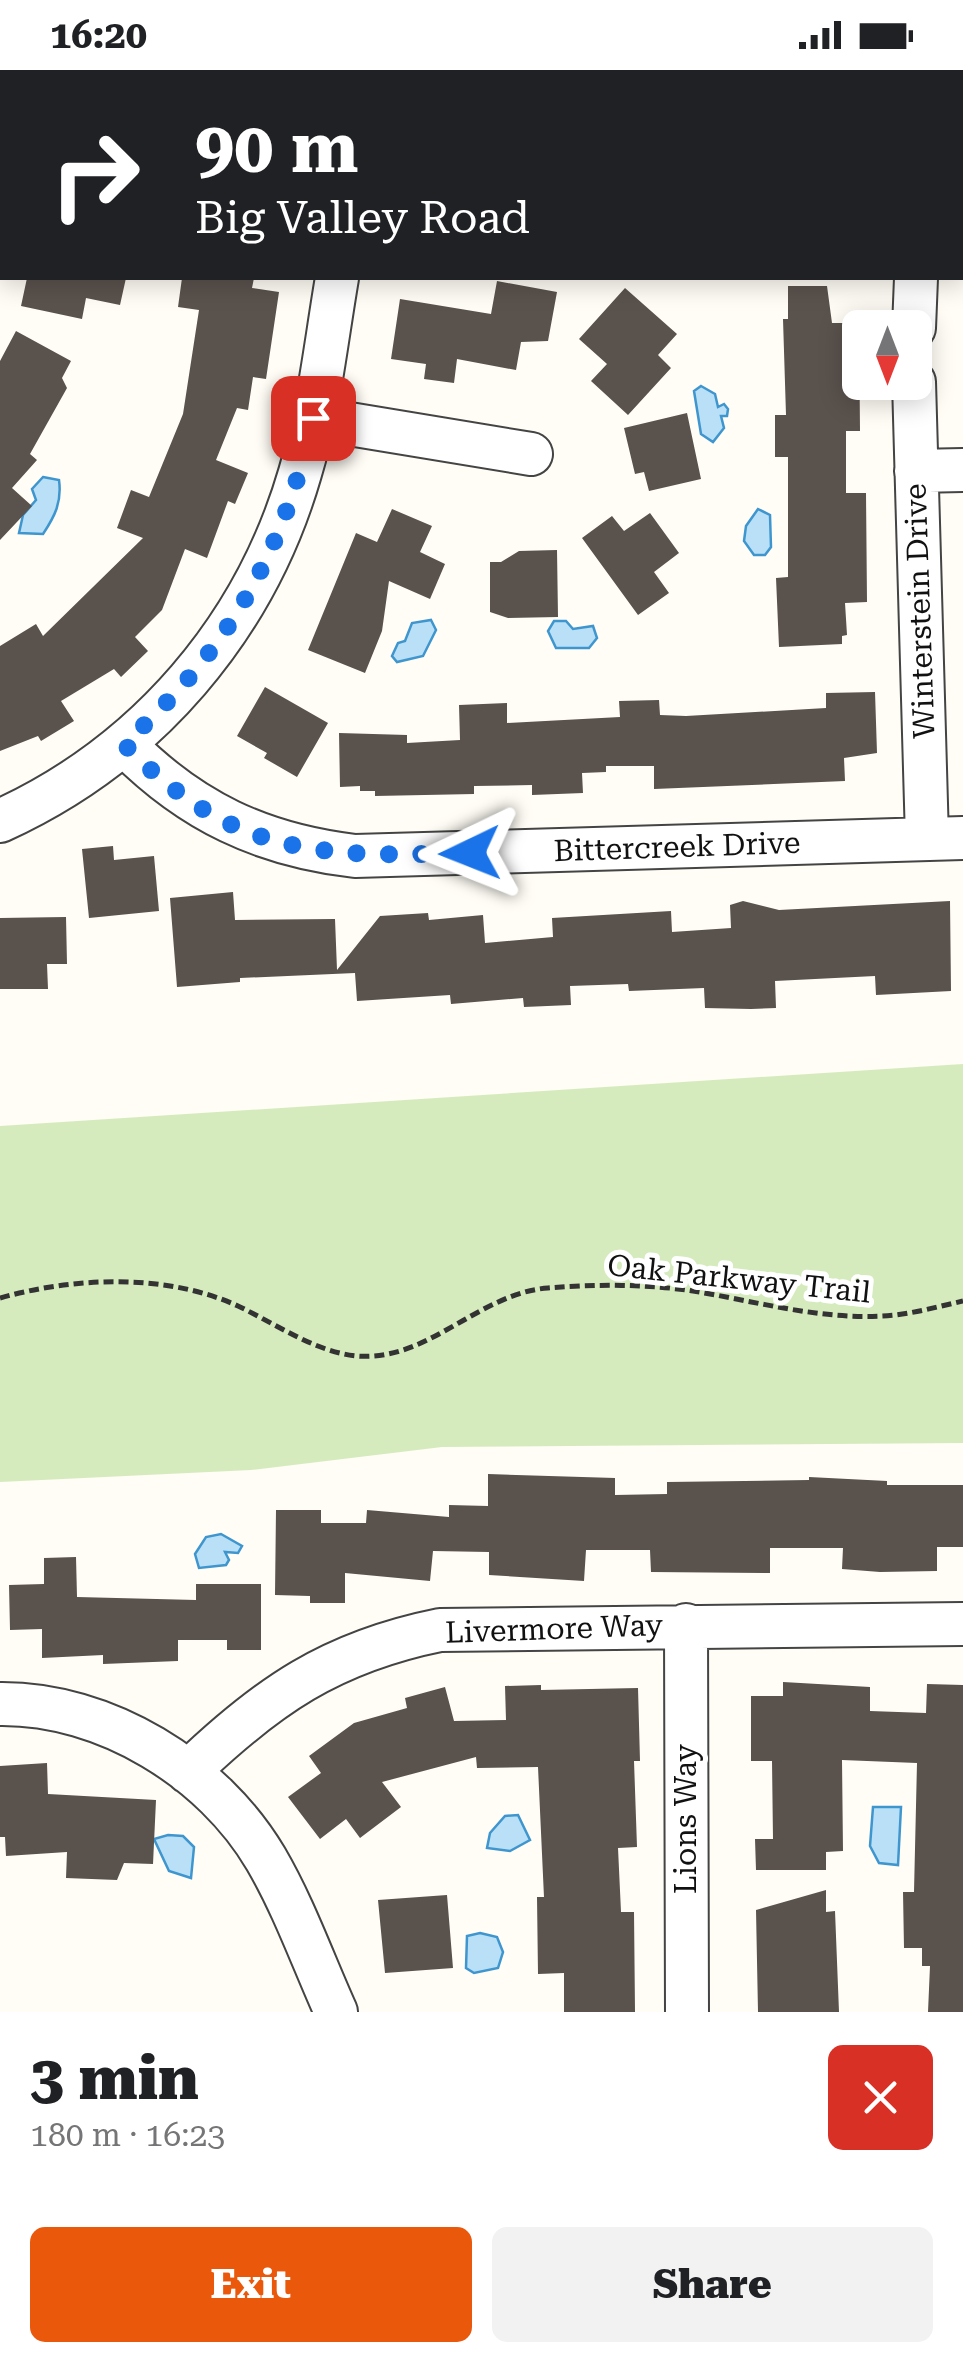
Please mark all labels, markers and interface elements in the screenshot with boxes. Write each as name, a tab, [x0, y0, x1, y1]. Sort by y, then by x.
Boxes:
text: 16:20	[50, 13, 147, 57]
text: 90 m	[195, 107, 359, 189]
icon: right	[30, 110, 160, 240]
text: Big Valley Road	[195, 191, 530, 244]
north arrow	[842, 310, 932, 400]
map controls	[842, 310, 932, 400]
pin	[271, 376, 356, 461]
icon: arrive	[286, 391, 341, 446]
street label: Winterstein Drive	[898, 483, 941, 739]
position arrow	[418, 801, 522, 905]
street label: Bittercreek Drive	[553, 825, 801, 868]
street label: Oak Parkway Trail	[606, 1247, 872, 1310]
street label: Livermore Way	[444, 1607, 664, 1650]
street label: Lions Way	[668, 1744, 703, 1894]
text: 3 min	[30, 2043, 199, 2114]
button: close	[828, 2045, 933, 2150]
text: 180 m · 16:23	[30, 2116, 225, 2154]
button: Exit	[30, 2227, 472, 2342]
button: Share	[492, 2227, 933, 2342]

